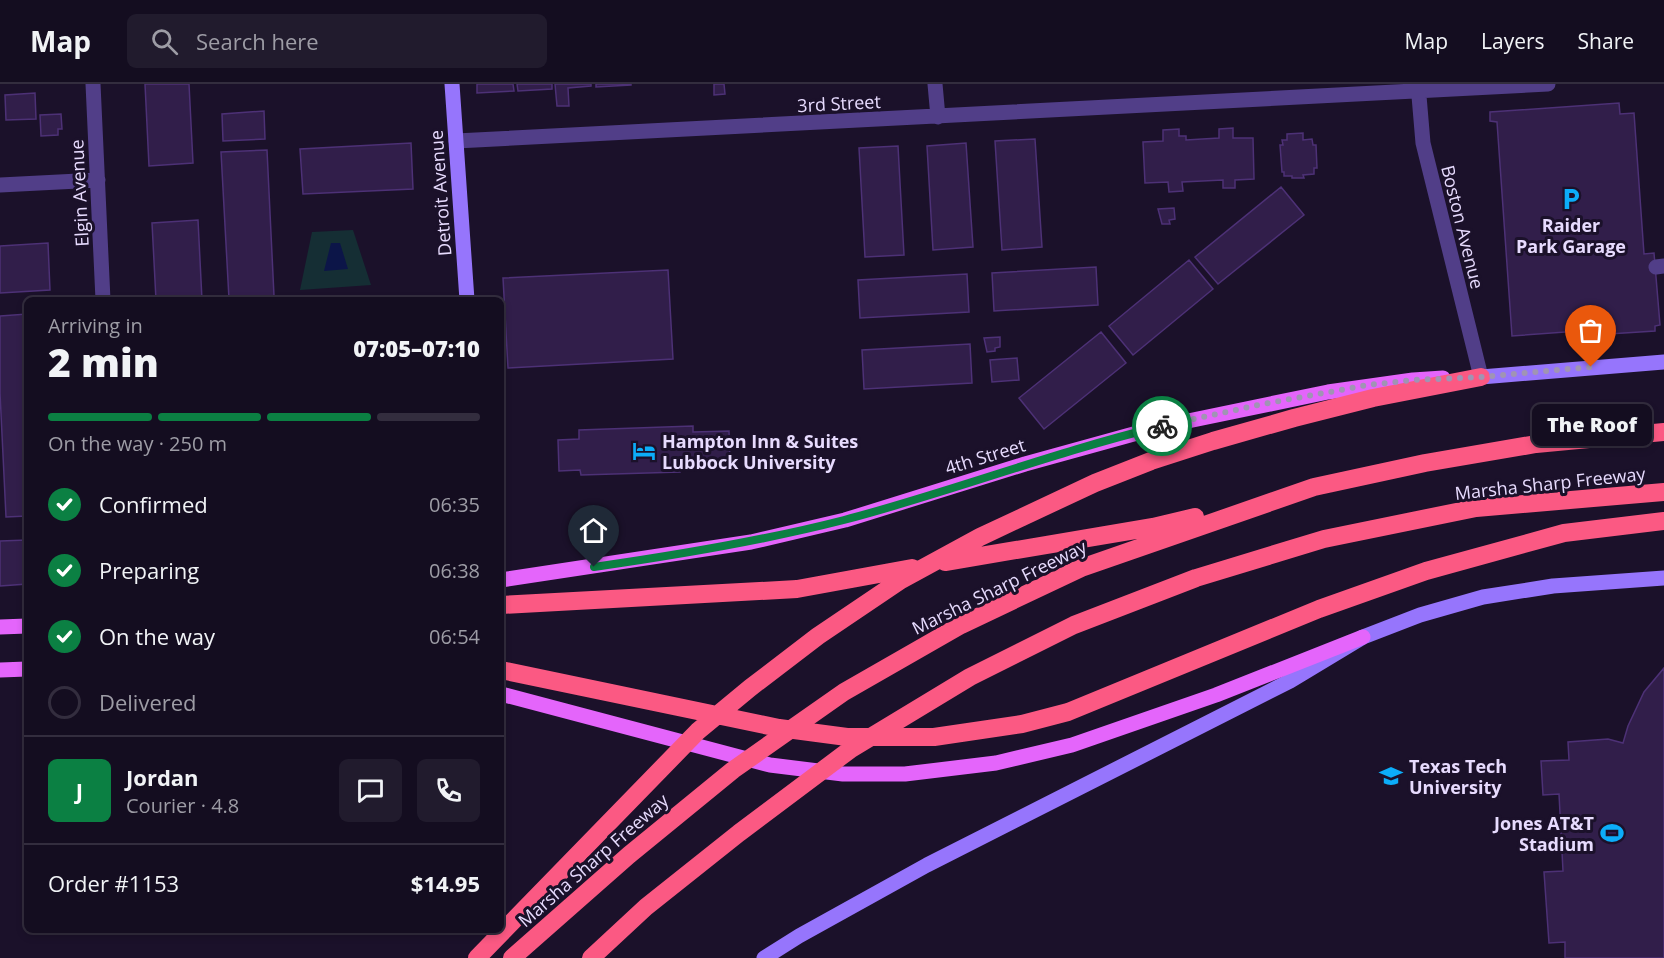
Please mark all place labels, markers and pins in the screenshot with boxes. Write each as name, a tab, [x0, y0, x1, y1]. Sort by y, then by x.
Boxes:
parking icon: Raider Park Garage	[1558, 186, 1584, 212]
place label: Raider Park Garage	[1516, 213, 1626, 258]
pin	[1565, 305, 1616, 367]
callout: The Roof	[1531, 403, 1651, 445]
place label: Hampton Inn & Suites Lubbock University	[662, 429, 858, 474]
hotel icon: Hampton Inn & Suites Lubbock University	[631, 438, 657, 464]
pin	[568, 505, 619, 567]
place label: Texas Tech University	[1409, 754, 1507, 799]
school or university icon: Texas Tech University	[1378, 763, 1404, 789]
place label: Jones AT&T Stadium	[1492, 811, 1595, 856]
sports icon: Jones AT&T Stadium	[1599, 820, 1625, 846]

